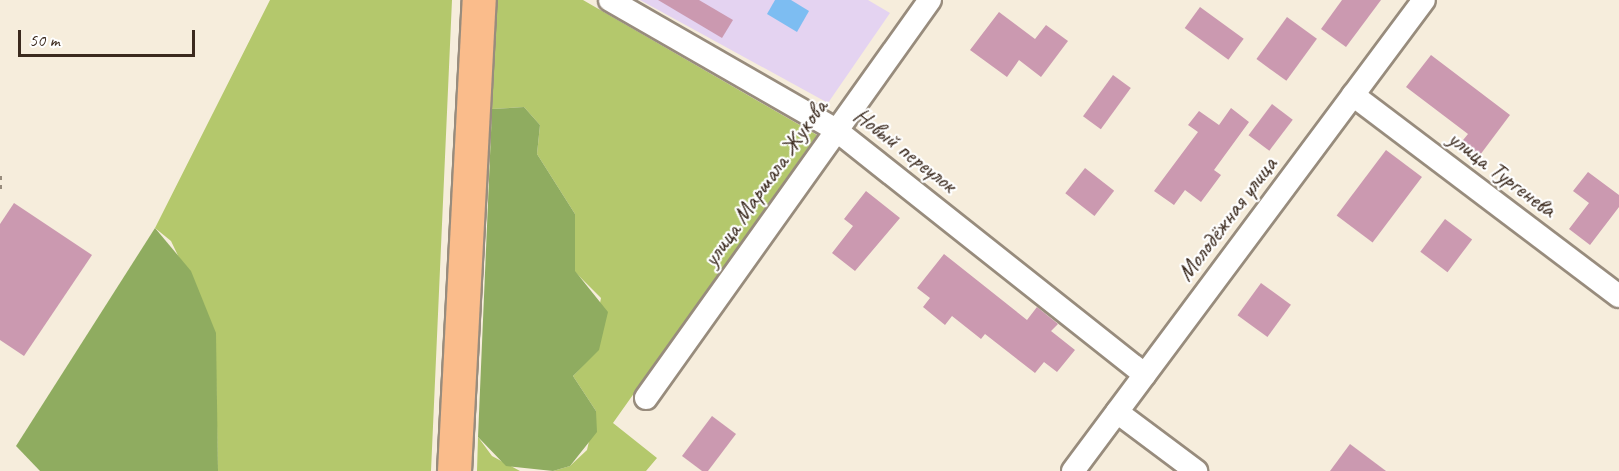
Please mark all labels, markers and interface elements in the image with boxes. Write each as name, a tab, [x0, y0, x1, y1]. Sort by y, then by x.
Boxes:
scale bar	[21, 18, 198, 56]
text: 50 m	[29, 29, 60, 51]
street label: улица Маршала Жукова	[697, 94, 833, 272]
street label: Новый переулок	[848, 101, 962, 199]
street label: улица Тургенева	[1442, 124, 1562, 224]
street label: Молодёжная улица	[1170, 151, 1284, 287]

